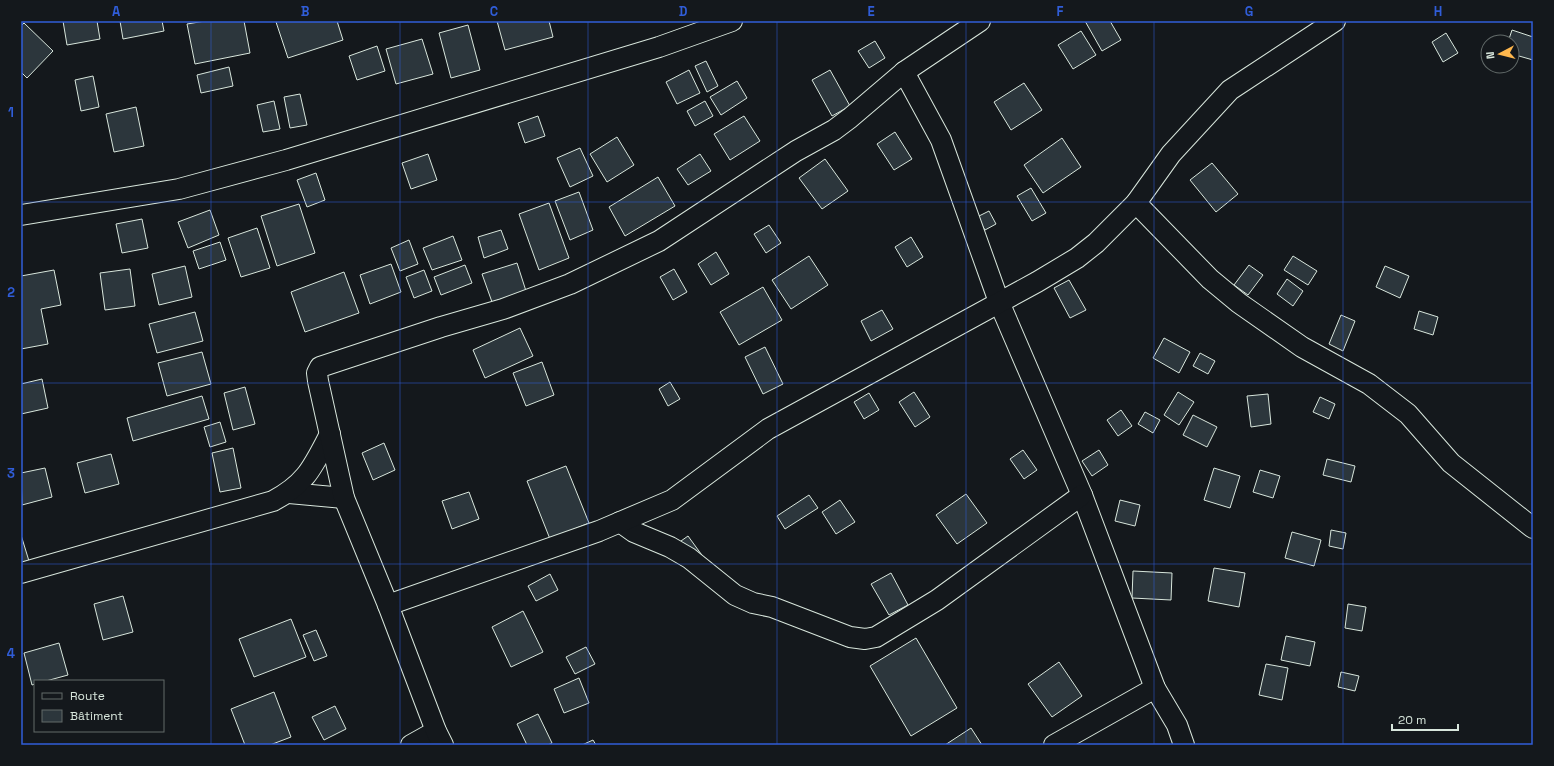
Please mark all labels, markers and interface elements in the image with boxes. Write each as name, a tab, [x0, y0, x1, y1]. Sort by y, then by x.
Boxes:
text: A	[112, 3, 121, 20]
text: B	[301, 3, 310, 20]
text: C	[490, 3, 498, 20]
text: D	[679, 3, 688, 20]
text: E	[867, 3, 875, 20]
text: F	[1057, 3, 1064, 20]
text: G	[1245, 3, 1253, 20]
text: H	[1434, 3, 1442, 20]
north arrow	[1480, 34, 1520, 74]
text: N	[1483, 51, 1497, 60]
text: 1	[8, 104, 14, 121]
text: 2	[7, 284, 15, 301]
text: 3	[7, 465, 15, 482]
text: 4	[7, 645, 15, 662]
legend	[34, 680, 164, 732]
text: Route	[70, 688, 105, 704]
scale bar	[1392, 706, 1458, 732]
text: Bâtiment	[70, 708, 123, 724]
text: 20 m	[1398, 712, 1426, 728]

